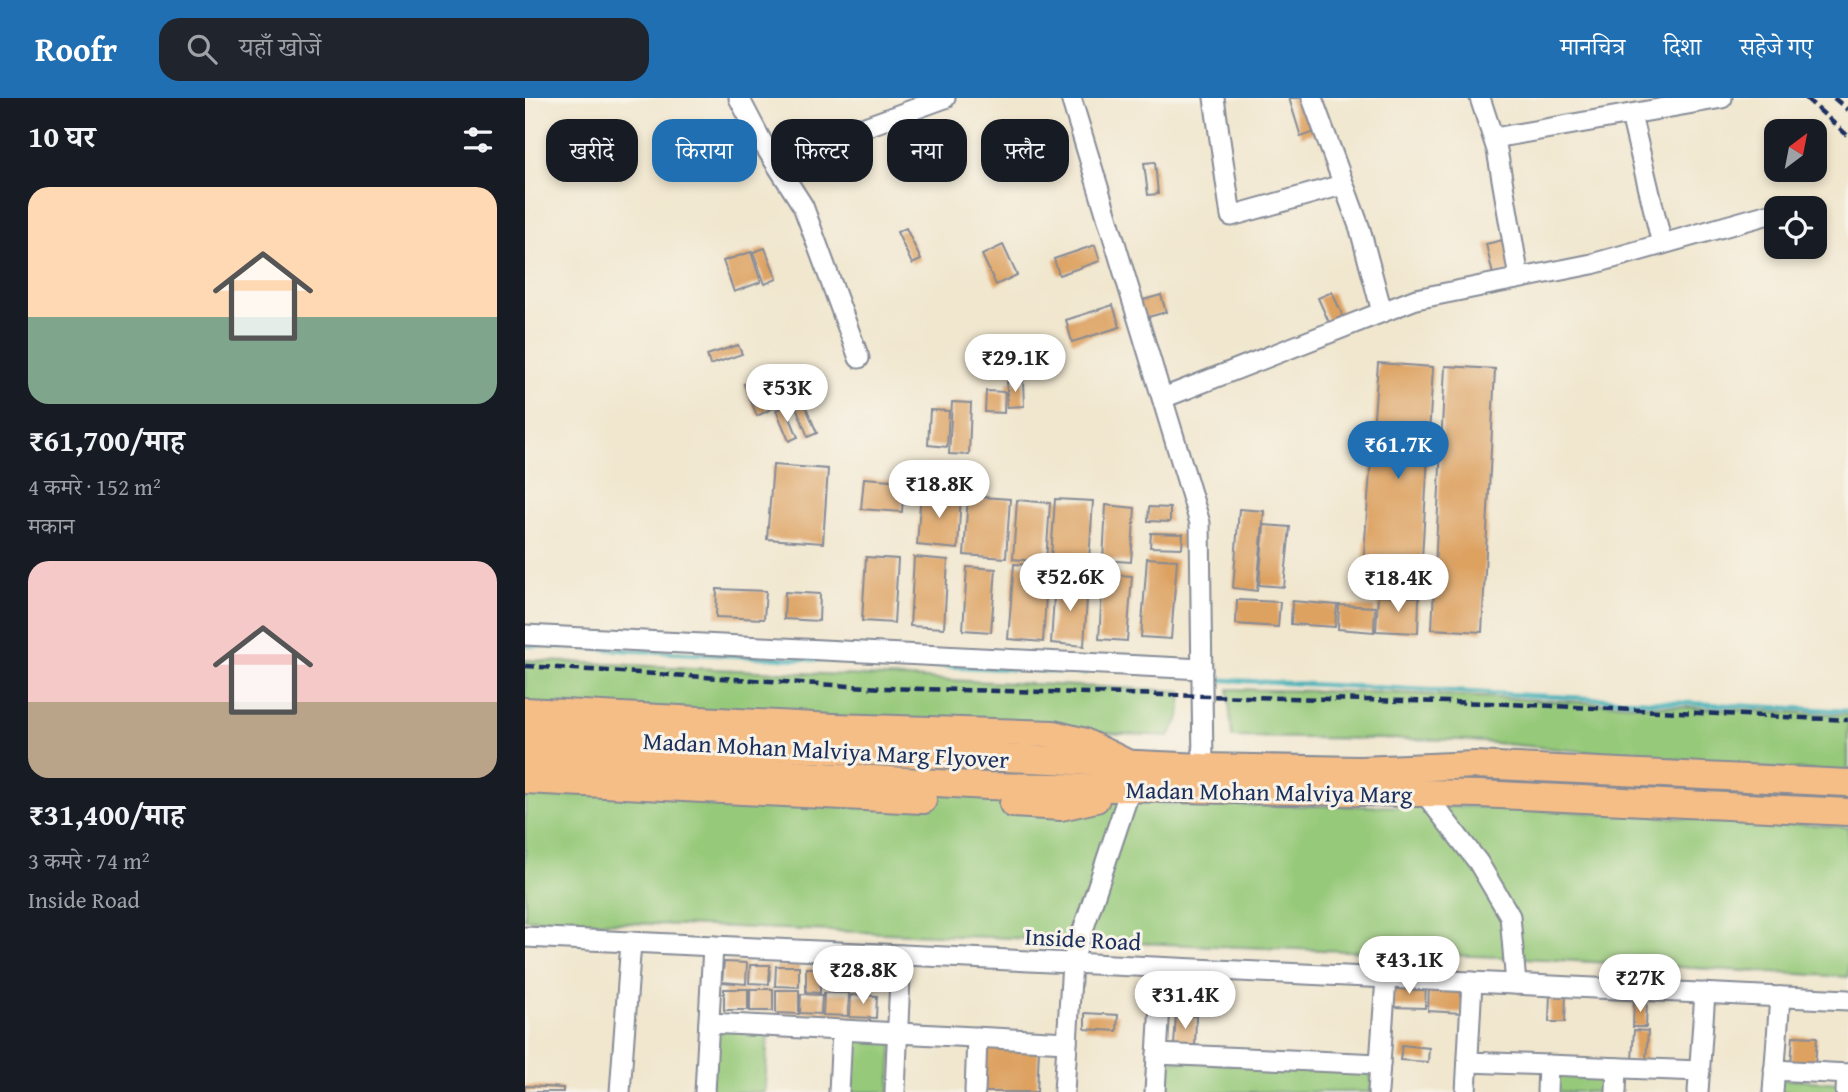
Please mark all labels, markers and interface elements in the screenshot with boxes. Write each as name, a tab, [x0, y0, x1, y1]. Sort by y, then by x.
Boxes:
search box	[159, 18, 649, 81]
text: Roofr	[35, 25, 117, 73]
text: यहाँ खोजें	[239, 27, 321, 66]
text: मानचित्र	[1560, 29, 1625, 64]
text: दिशा	[1663, 29, 1701, 64]
text: सहेजे गए	[1739, 29, 1813, 64]
icon: search	[183, 30, 221, 68]
text: 10 घर	[28, 114, 95, 158]
chip: खरीदें	[546, 119, 638, 182]
chip: किराया	[652, 119, 757, 182]
chip: फ़िल्टर	[771, 119, 873, 182]
chip: नया	[887, 119, 967, 182]
chip: फ़्लैट	[981, 119, 1069, 182]
north arrow	[1764, 119, 1827, 182]
map controls	[1764, 119, 1827, 259]
icon: filters	[459, 121, 497, 159]
button: locate	[1764, 196, 1827, 259]
icon: home	[200, 233, 326, 359]
pin: ₹29.1K	[958, 334, 1072, 394]
text: ₹29.1K	[981, 340, 1049, 373]
pin: ₹53K	[746, 364, 828, 424]
text: ₹53K	[762, 370, 812, 403]
text: ₹61,700/माह	[28, 418, 185, 462]
pin: ₹61.7K	[1341, 422, 1455, 481]
text: ₹61.7K	[1364, 427, 1432, 460]
pin: ₹18.8K	[882, 460, 996, 520]
text: ₹18.8K	[905, 466, 973, 499]
text: 4 कमरे · 152 m²	[28, 470, 161, 503]
text: मकान	[28, 509, 75, 542]
pin: ₹52.6K	[1013, 554, 1127, 613]
pin: ₹18.4K	[1341, 554, 1455, 614]
text: ₹52.6K	[1036, 559, 1104, 592]
text: ₹18.4K	[1364, 560, 1432, 593]
icon: home	[200, 607, 326, 733]
street label: Madan Mohan Malviya Marg Flyover	[642, 723, 1010, 777]
street label: Madan Mohan Malviya Marg	[1125, 772, 1413, 812]
text: ₹31,400/माह	[28, 792, 185, 836]
text: 3 कमरे · 74 m²	[28, 844, 150, 877]
text: Inside Road	[28, 883, 140, 916]
street label: Inside Road	[1024, 918, 1142, 960]
pin: ₹43.1K	[1352, 936, 1466, 996]
text: ₹43.1K	[1375, 942, 1443, 975]
pin: ₹28.8K	[806, 946, 920, 1006]
text: ₹28.8K	[829, 952, 897, 985]
pin: ₹27K	[1599, 954, 1681, 1014]
text: ₹27K	[1615, 960, 1665, 993]
pin: ₹31.4K	[1128, 972, 1242, 1031]
text: ₹31.4K	[1151, 977, 1219, 1010]

